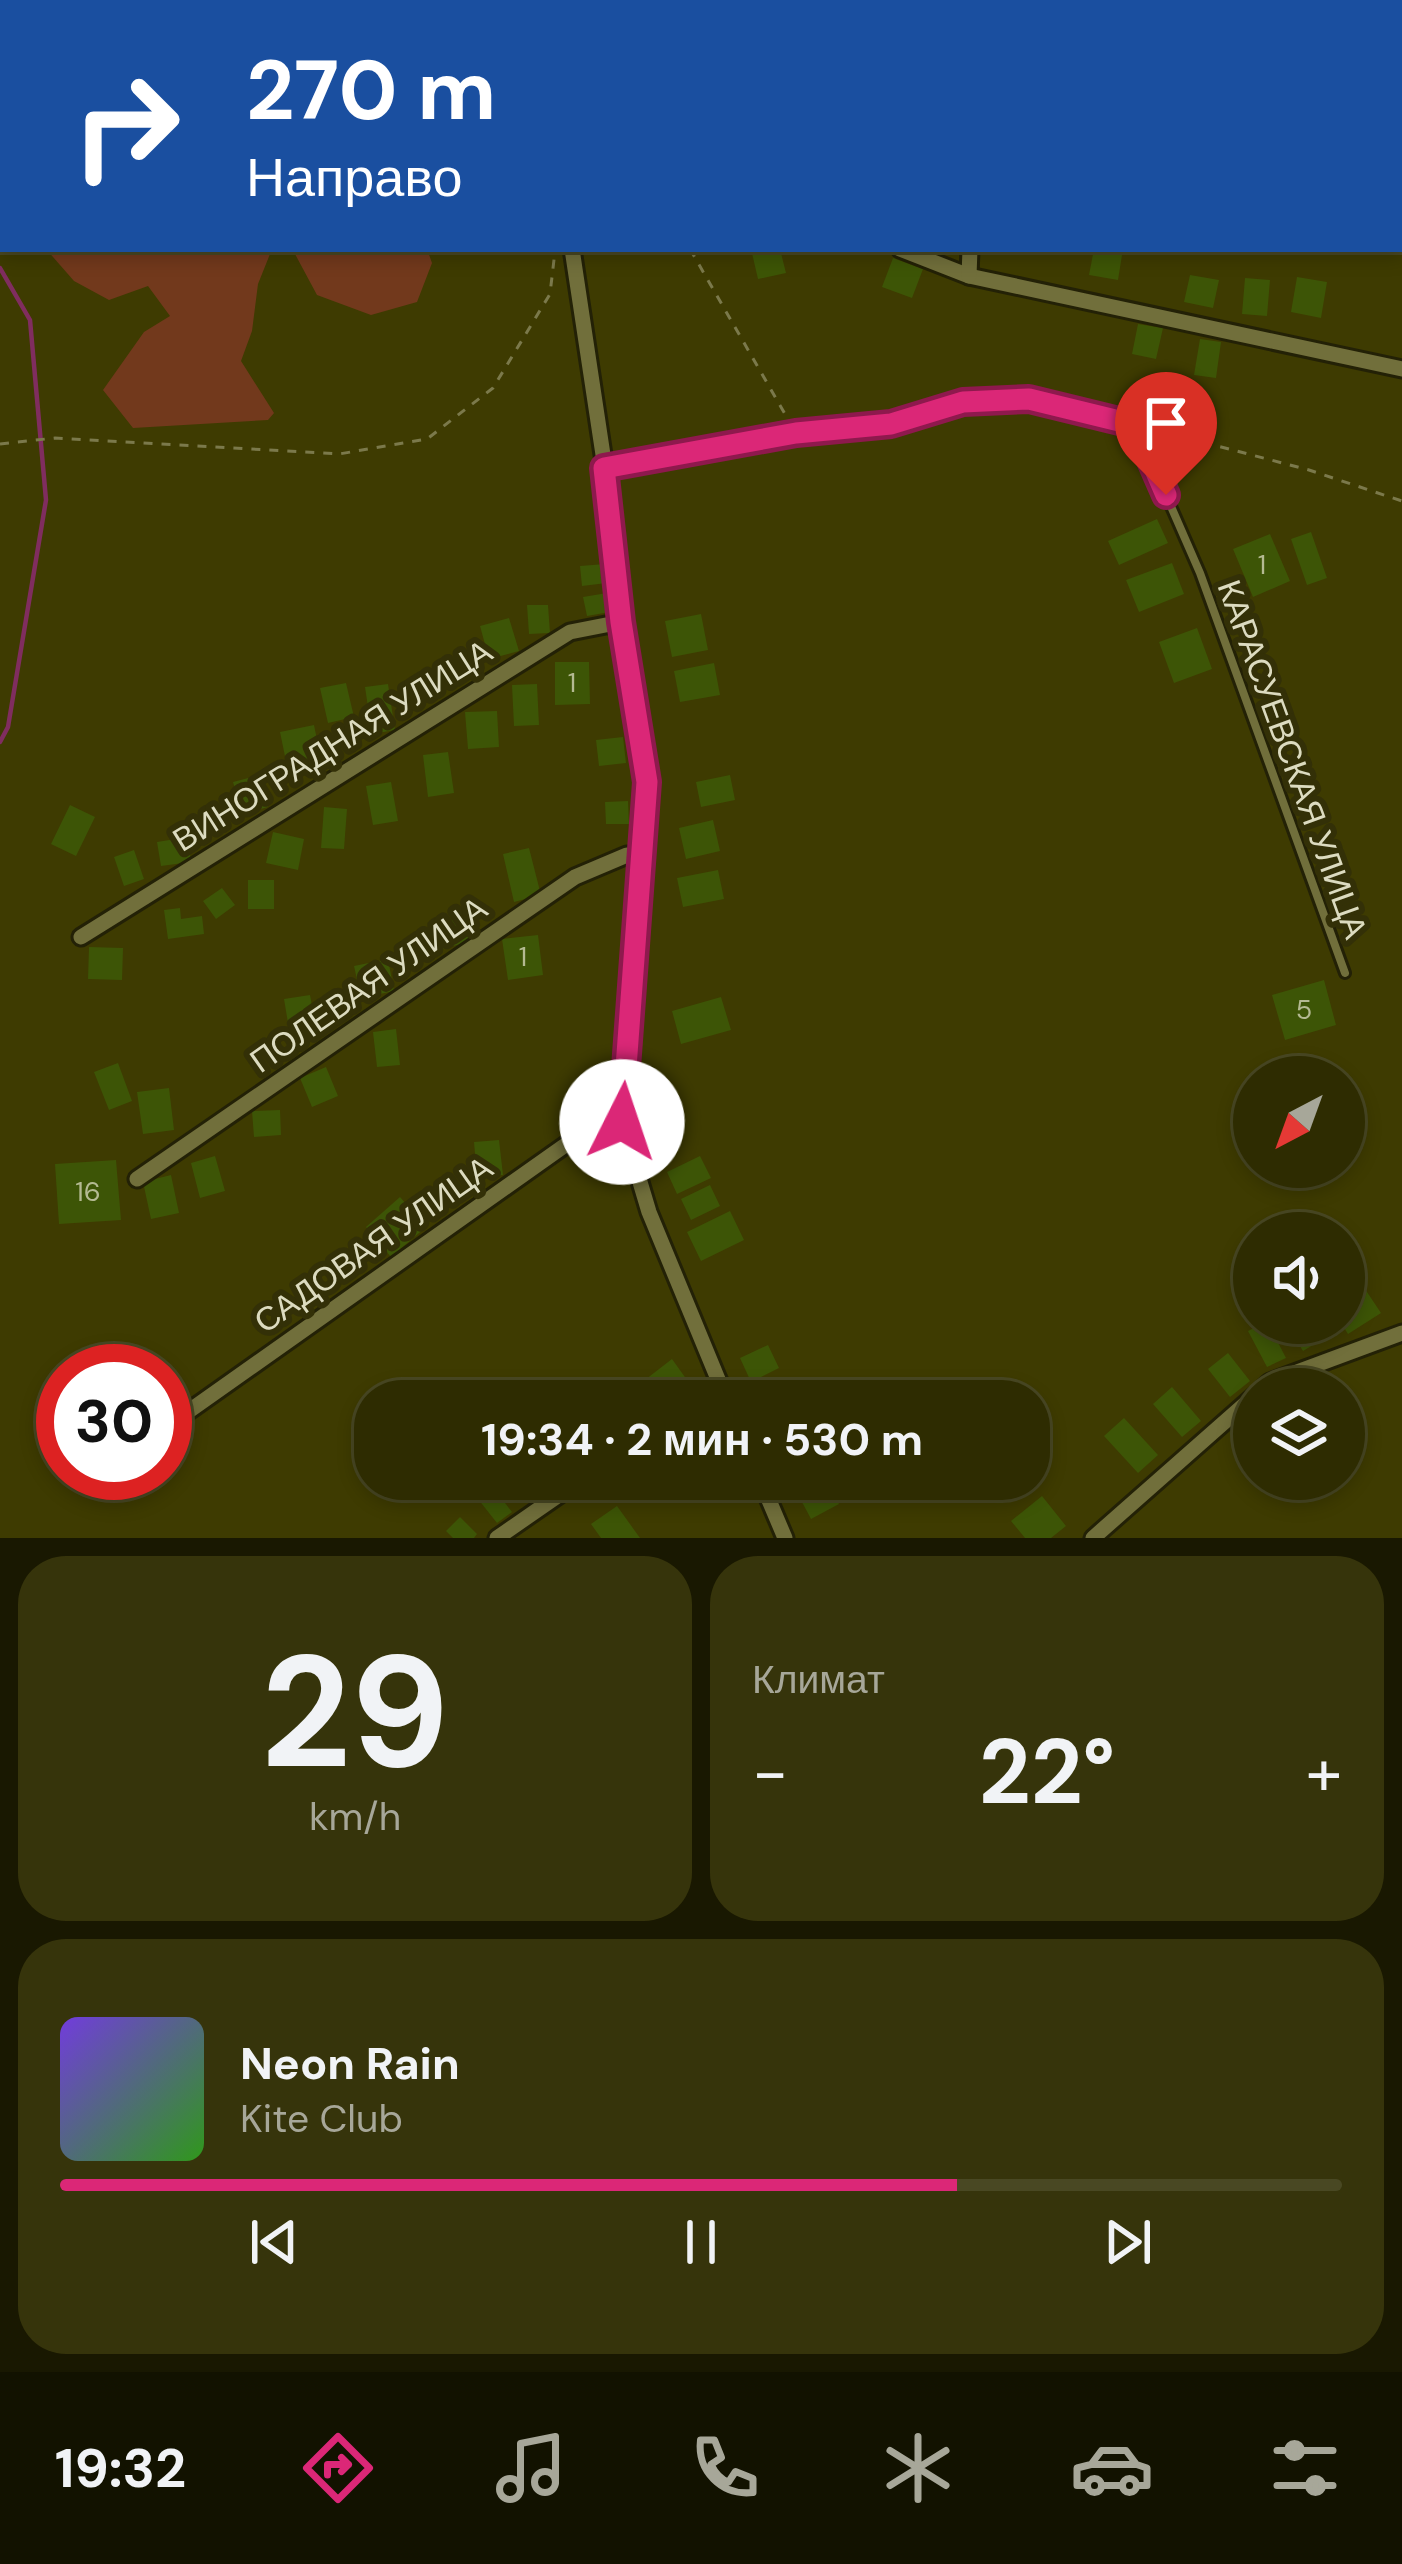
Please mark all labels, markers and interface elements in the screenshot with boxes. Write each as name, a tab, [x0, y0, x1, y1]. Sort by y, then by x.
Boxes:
text: 270 m	[246, 36, 496, 145]
icon: right	[48, 48, 204, 204]
text: Направо	[246, 142, 462, 213]
pin	[1115, 372, 1217, 495]
icon: arrive	[1133, 390, 1199, 456]
house number: 1	[1258, 547, 1266, 582]
street label: КАРАСУЕВСКАЯ УЛИЦА	[1208, 574, 1377, 944]
street label: ВИНОГРАДНАЯ УЛИЦА	[165, 630, 500, 861]
house number: 1	[568, 665, 576, 700]
street label: ПОЛЕВАЯ УЛИЦА	[241, 887, 495, 1082]
house number: 1	[519, 939, 527, 974]
house number: 5	[1296, 992, 1312, 1027]
north arrow	[1233, 1056, 1365, 1188]
map controls	[1233, 1056, 1365, 1500]
position arrow	[559, 1059, 685, 1185]
street label: САДОВАЯ УЛИЦА	[246, 1146, 501, 1343]
house number: 16	[75, 1174, 101, 1209]
button: sound	[1233, 1212, 1365, 1344]
speed limit sign: 30	[36, 1344, 192, 1500]
button: layers	[1233, 1368, 1365, 1500]
text: 19:34 · 2 мин · 530 m	[481, 1410, 923, 1469]
text: 29	[261, 1611, 449, 1814]
text: Климат	[752, 1654, 885, 1705]
text: 22°	[979, 1714, 1115, 1831]
text: −	[752, 1730, 788, 1815]
text: +	[1306, 1730, 1342, 1815]
text: km/h	[309, 1791, 401, 1842]
text: Neon Rain	[240, 2034, 460, 2093]
text: Kite Club	[240, 2093, 403, 2144]
icon: previous	[241, 2209, 307, 2275]
icon: pause	[668, 2209, 734, 2275]
icon: next	[1095, 2209, 1161, 2275]
icon: directions	[296, 2426, 380, 2510]
icon: music	[489, 2426, 573, 2510]
icon: phone	[683, 2426, 767, 2510]
icon: climate	[876, 2426, 960, 2510]
icon: car	[1070, 2426, 1154, 2510]
icon: filters	[1263, 2426, 1347, 2510]
text: 19:32	[55, 2433, 186, 2504]

